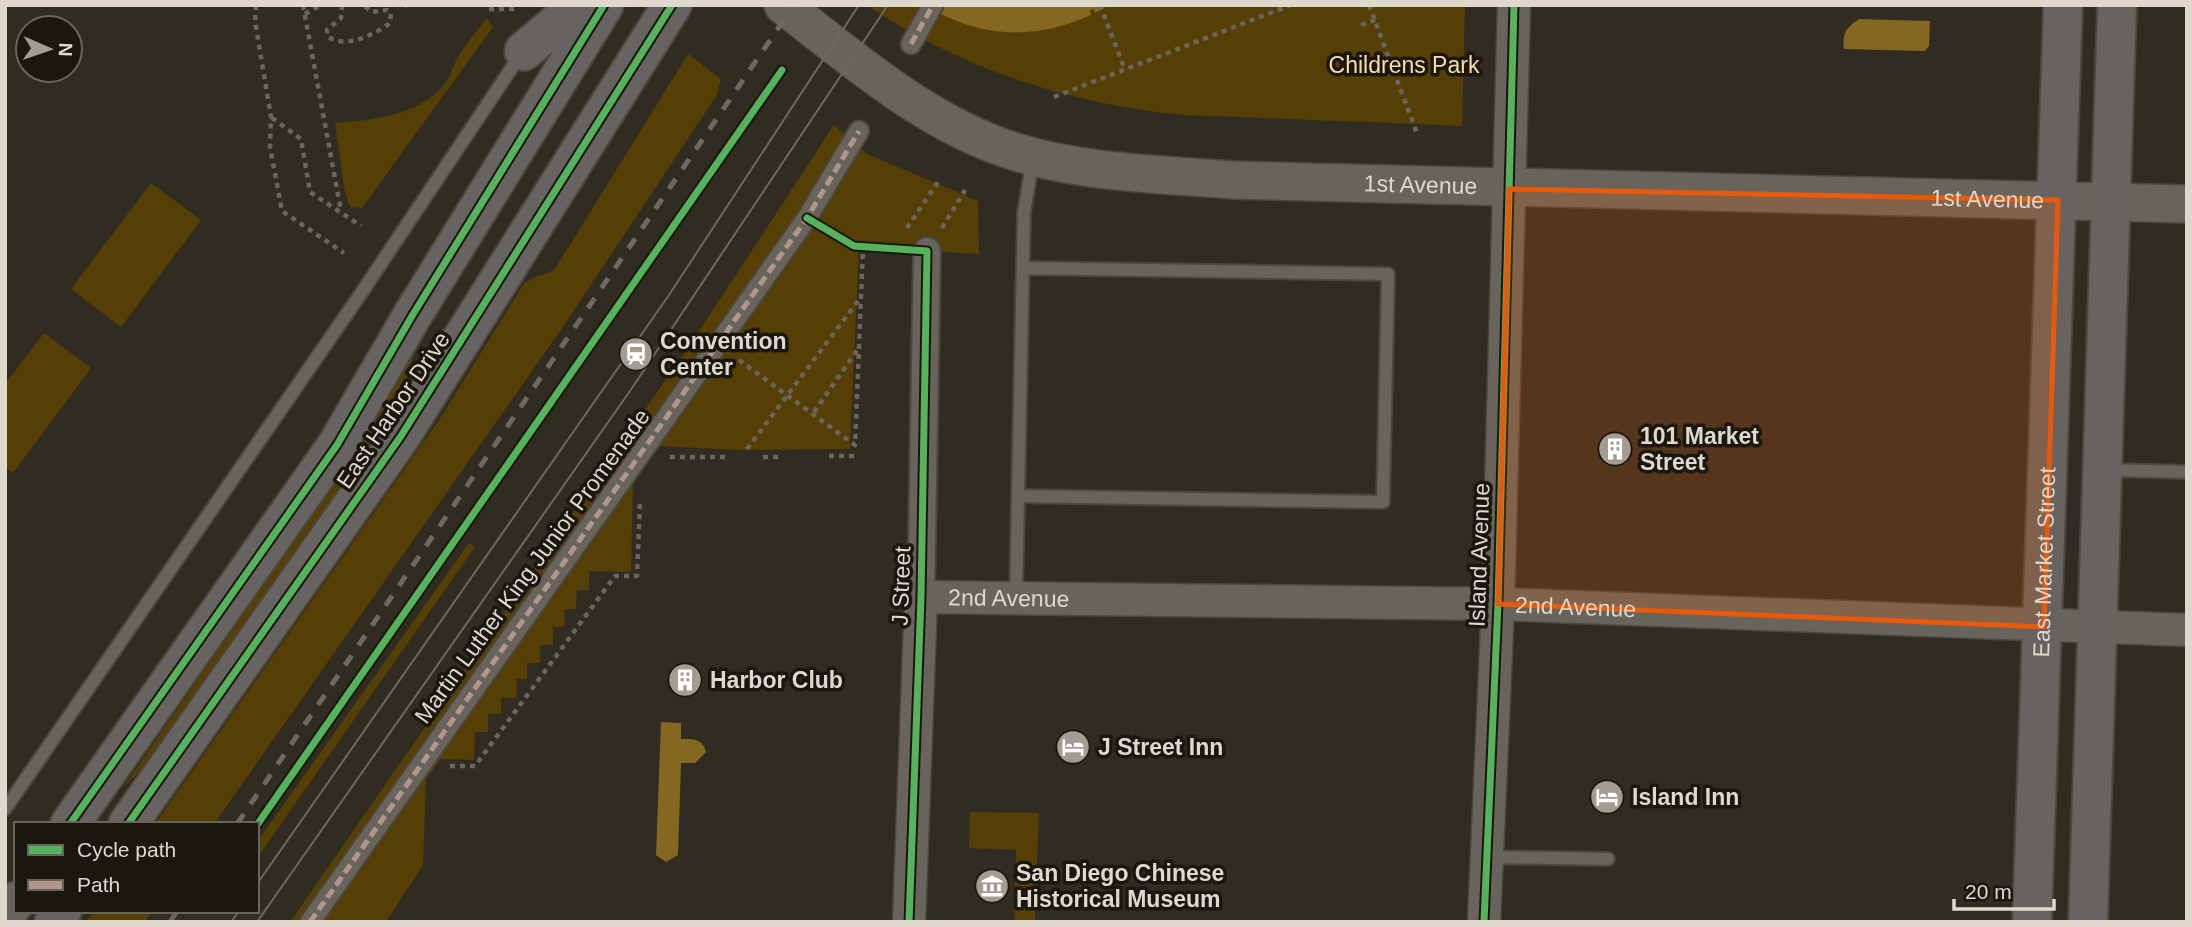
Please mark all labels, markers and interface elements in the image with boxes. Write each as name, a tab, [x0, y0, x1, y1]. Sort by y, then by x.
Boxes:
north arrow	[14, 14, 84, 84]
text: N	[55, 42, 76, 57]
park label: Childrens Park	[1329, 52, 1480, 78]
street label: 1st Avenue	[1363, 170, 1478, 199]
street label: 1st Avenue	[1930, 185, 2044, 213]
street label: East Harbor Drive	[331, 327, 455, 493]
place label: Convention Center	[660, 328, 787, 380]
station icon: Convention Center	[617, 335, 655, 373]
street label: Martin Luther King Junior Promenade	[409, 404, 655, 728]
place label: 101 Market Street	[1640, 423, 1759, 475]
building icon: 101 Market Street	[1596, 430, 1634, 468]
street label: East Market Street	[2028, 466, 2060, 658]
street label: Island Avenue	[1463, 483, 1495, 627]
street label: J Street	[887, 545, 915, 626]
street label: 2nd Avenue	[948, 584, 1069, 612]
street label: 2nd Avenue	[1515, 592, 1637, 622]
building icon: Harbor Club	[666, 661, 704, 699]
place label: Harbor Club	[710, 667, 843, 693]
hotel icon: J Street Inn	[1054, 728, 1092, 766]
place label: J Street Inn	[1098, 734, 1223, 760]
hotel icon: Island Inn	[1588, 778, 1626, 816]
place label: Island Inn	[1632, 784, 1739, 810]
legend	[14, 822, 259, 913]
text: Cycle path	[77, 838, 176, 861]
place label: San Diego Chinese Historical Museum	[1016, 860, 1224, 912]
museum icon: San Diego Chinese Historical Museum	[973, 867, 1011, 905]
scale bar	[1954, 867, 2054, 911]
text: Path	[77, 873, 120, 896]
text: 20 m	[1965, 880, 2012, 903]

